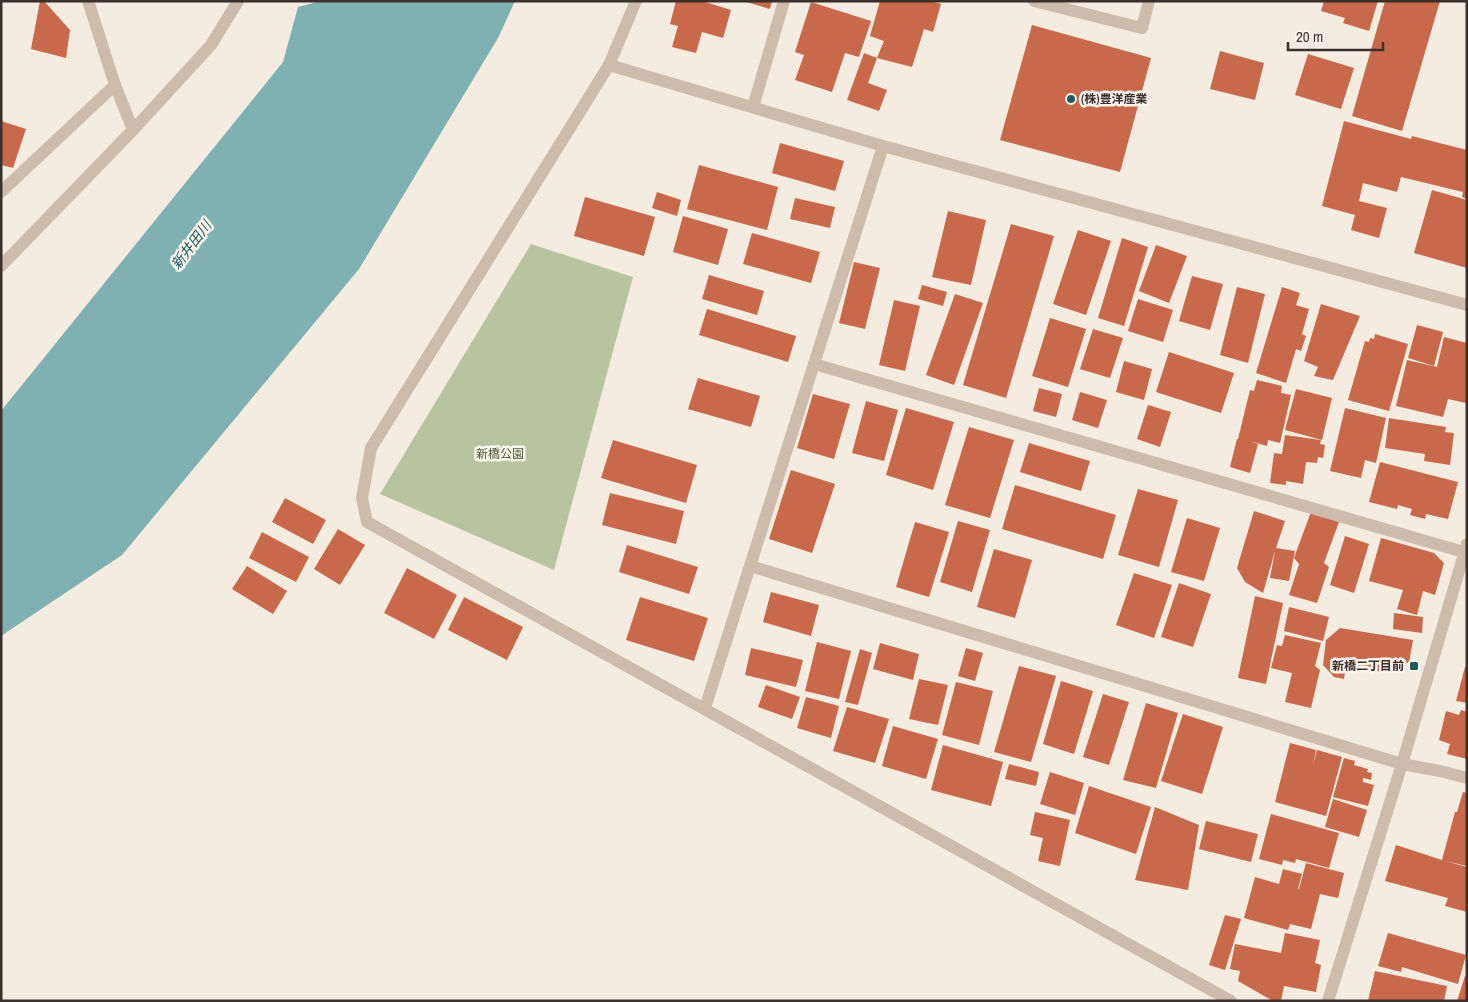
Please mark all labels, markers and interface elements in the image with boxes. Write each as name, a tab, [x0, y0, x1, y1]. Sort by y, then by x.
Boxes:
scale bar	[1288, 20, 1383, 52]
text: 20 m	[1296, 26, 1323, 47]
place label: (株)豊洋産業	[1081, 91, 1148, 107]
marker: (株)豊洋産業	[1065, 93, 1077, 105]
water label: 新井田川	[167, 216, 216, 273]
park label: 新橋公園	[476, 446, 524, 462]
place label: 新橋二丁目前	[1332, 658, 1404, 674]
marker: 新橋二丁目前	[1408, 660, 1420, 672]

